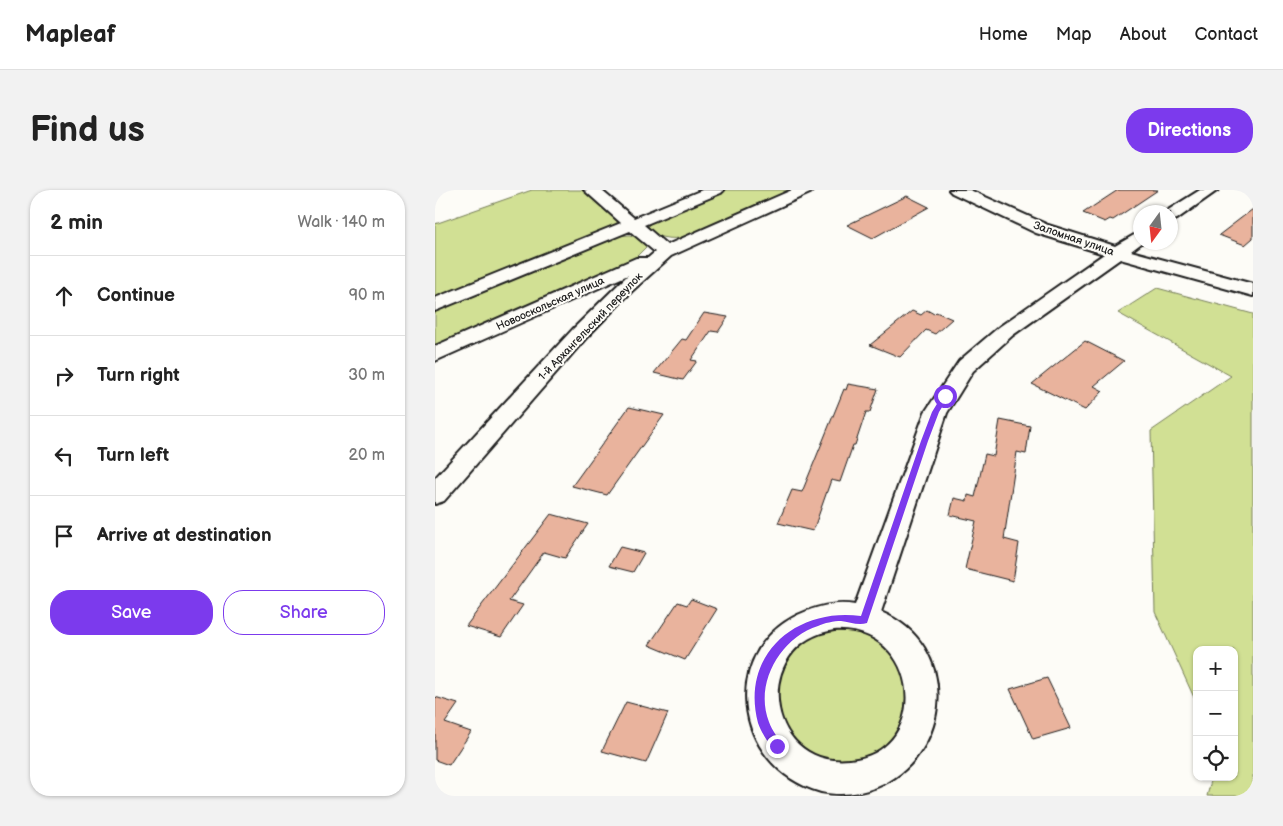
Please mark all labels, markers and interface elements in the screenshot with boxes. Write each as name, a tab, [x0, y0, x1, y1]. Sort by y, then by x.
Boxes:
text: Mapleaf	[25, 20, 116, 49]
text: Home	[979, 24, 1028, 45]
text: Map	[1056, 24, 1092, 45]
text: About	[1120, 24, 1167, 45]
text: Contact	[1195, 24, 1258, 45]
button: Directions	[1126, 108, 1253, 153]
text: Find us	[30, 109, 145, 152]
north arrow	[1133, 205, 1178, 250]
text: 2 min	[50, 210, 103, 235]
text: Walk · 140 m	[298, 213, 385, 232]
street label: Заломная улица	[1032, 219, 1116, 259]
street label: 1-й Архангельский переулок	[536, 270, 645, 383]
street label: Новооскольская улица	[494, 274, 607, 333]
icon: ahead	[50, 282, 78, 310]
text: Continue	[97, 284, 175, 307]
text: 90 m	[349, 286, 385, 305]
icon: right	[50, 362, 78, 390]
text: Turn right	[97, 364, 180, 387]
text: 30 m	[348, 366, 385, 385]
route start	[934, 385, 957, 408]
icon: left	[50, 442, 78, 470]
text: Turn left	[97, 444, 169, 467]
text: 20 m	[349, 446, 385, 465]
icon: arrive	[50, 522, 78, 550]
text: Arrive at destination	[97, 524, 272, 547]
button: Save	[50, 590, 213, 635]
button: Share	[223, 590, 385, 635]
map controls	[1193, 646, 1238, 781]
button: +	[1193, 646, 1238, 691]
button: −	[1193, 691, 1238, 736]
route end	[766, 735, 789, 758]
button: locate	[1193, 736, 1238, 781]

